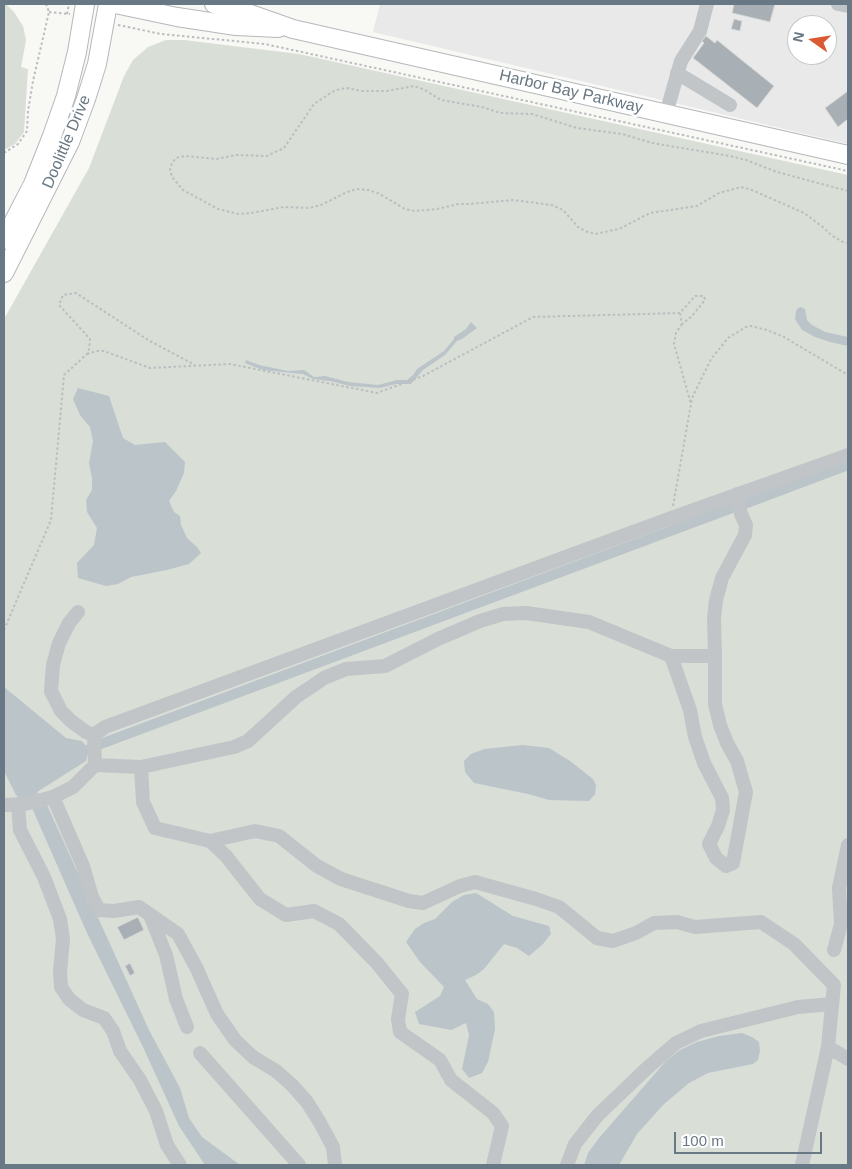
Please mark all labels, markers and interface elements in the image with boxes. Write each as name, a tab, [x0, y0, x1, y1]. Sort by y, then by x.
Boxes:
north arrow	[787, 15, 837, 65]
text: N	[789, 30, 807, 44]
street label: Harbor Bay Parkway	[497, 66, 645, 118]
street label: Doolittle Drive	[39, 92, 95, 192]
scale bar	[677, 1122, 824, 1154]
text: 100 m	[682, 1132, 724, 1149]

